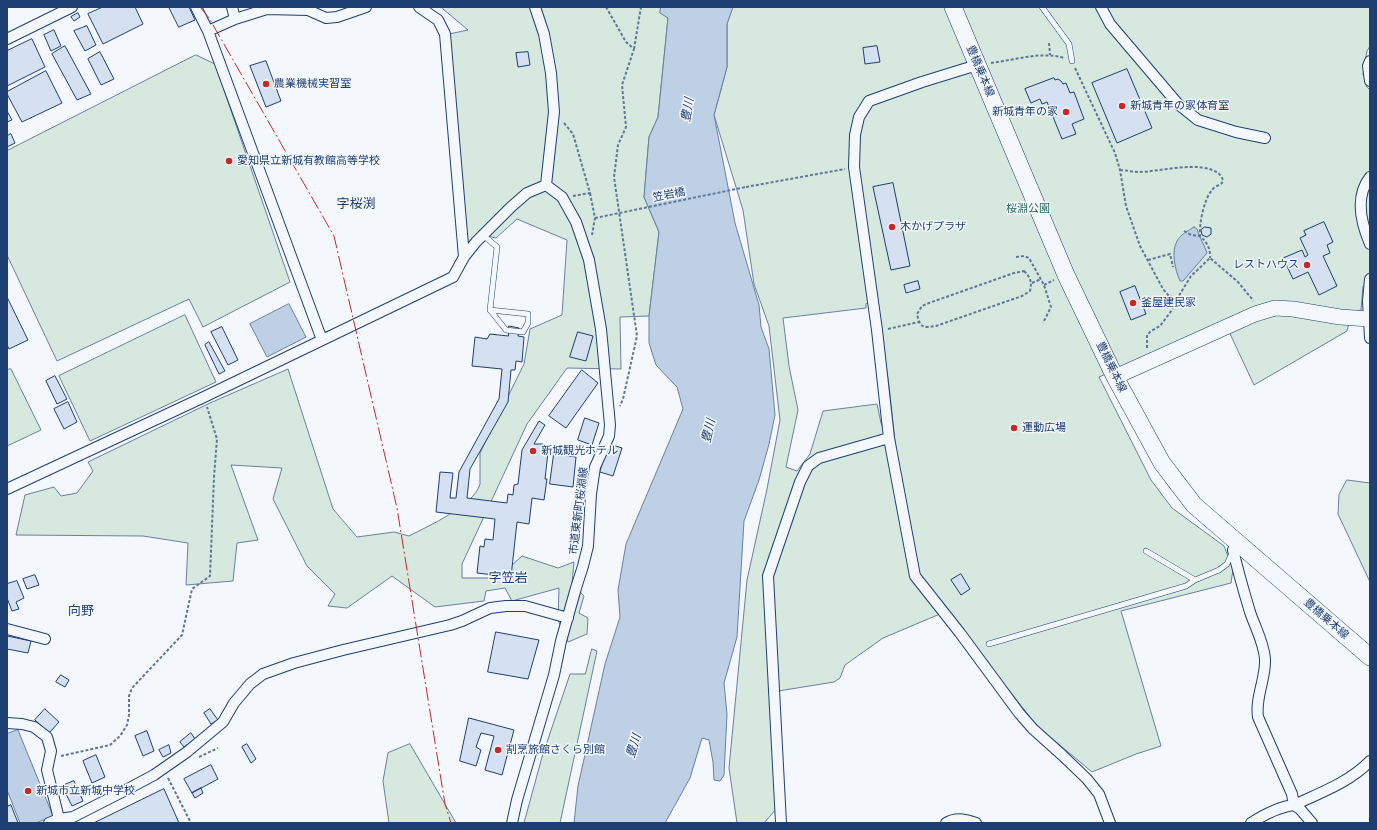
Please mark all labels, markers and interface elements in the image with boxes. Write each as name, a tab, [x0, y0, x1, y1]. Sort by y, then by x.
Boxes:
street label: 豊橋乗本線	[963, 43, 997, 99]
place label: 農業機械実習室	[274, 77, 351, 91]
marker: 農業機械実習室	[261, 79, 271, 89]
water label: 豊川	[679, 97, 697, 123]
place label: 新城青年の家体育室	[1130, 99, 1229, 113]
marker: 新城青年の家体育室	[1117, 101, 1127, 111]
place label: 新城青年の家	[992, 105, 1058, 119]
marker: 新城青年の家	[1061, 107, 1071, 117]
place label: 愛知県立新城有教館高等学校	[237, 154, 380, 168]
marker: 愛知県立新城有教館高等学校	[224, 156, 234, 166]
street label: 笠岩橋	[652, 185, 686, 205]
district label: 字桜渕	[337, 196, 375, 212]
park label: 桜淵公園	[1006, 202, 1050, 216]
place label: 木かげプラザ	[900, 220, 966, 234]
marker: 木かげプラザ	[887, 222, 897, 232]
place label: レストハウス	[1233, 258, 1299, 272]
marker: レストハウス	[1302, 260, 1312, 270]
place label: 釜屋建民家	[1141, 296, 1196, 310]
marker: 釜屋建民家	[1128, 298, 1138, 308]
street label: 豊橋乗本線	[1093, 339, 1129, 395]
water label: 豊川	[699, 418, 719, 444]
place label: 運動広場	[1022, 421, 1066, 435]
marker: 運動広場	[1009, 423, 1019, 433]
place label: 新城観光ホテル	[541, 444, 618, 458]
marker: 新城観光ホテル	[528, 446, 538, 456]
street label: 市道東新町桜淵線	[567, 467, 591, 555]
district label: 字笠岩	[489, 570, 527, 586]
street label: 豊橋乗本線	[1301, 596, 1351, 642]
district label: 向野	[68, 603, 94, 619]
water label: 豊川	[624, 732, 644, 760]
place label: 割烹旅館さくら別館	[506, 743, 605, 757]
marker: 割烹旅館さくら別館	[493, 745, 503, 755]
place label: 新城市立新城中学校	[36, 784, 135, 798]
marker: 新城市立新城中学校	[23, 786, 33, 796]

